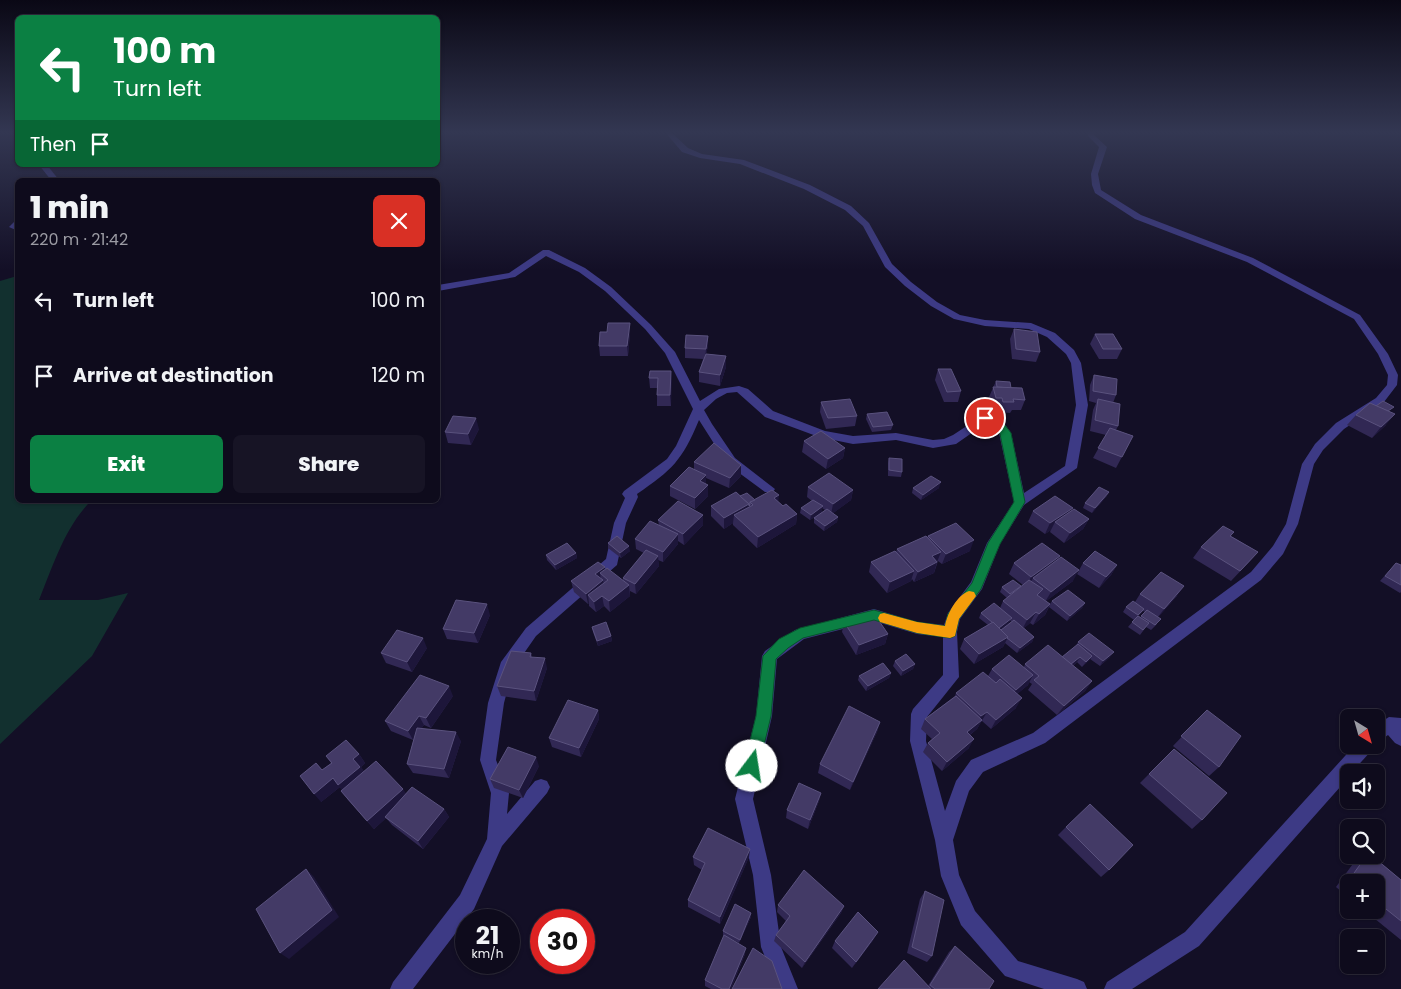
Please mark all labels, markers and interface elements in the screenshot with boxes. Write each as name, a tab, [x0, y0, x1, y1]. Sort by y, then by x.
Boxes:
text: 100 m	[113, 26, 216, 75]
icon: left	[30, 35, 95, 100]
text: Turn left	[113, 73, 201, 104]
icon: arrive	[86, 130, 114, 158]
text: Then	[30, 131, 76, 158]
text: 1 min	[30, 186, 109, 229]
button: close	[373, 195, 425, 247]
text: 220 m · 21:42	[30, 228, 128, 251]
icon: left	[30, 287, 58, 315]
text: Turn left	[73, 287, 154, 314]
text: 100 m	[370, 287, 425, 314]
icon: arrive	[30, 362, 58, 390]
text: Arrive at destination	[73, 362, 274, 389]
text: 120 m	[371, 362, 425, 389]
pin	[964, 397, 1006, 439]
icon: arrive	[971, 404, 999, 432]
button: Exit	[30, 435, 223, 493]
button: Share	[233, 435, 425, 493]
north arrow	[1340, 709, 1385, 754]
map controls	[1340, 709, 1385, 974]
position arrow	[725, 739, 777, 791]
button: sound	[1340, 764, 1385, 809]
button: search	[1340, 819, 1385, 864]
button: +	[1340, 874, 1385, 919]
speed limit sign: 30	[530, 909, 595, 974]
text: 21	[476, 918, 499, 953]
button: −	[1340, 929, 1385, 974]
text: km/h	[472, 945, 503, 962]

